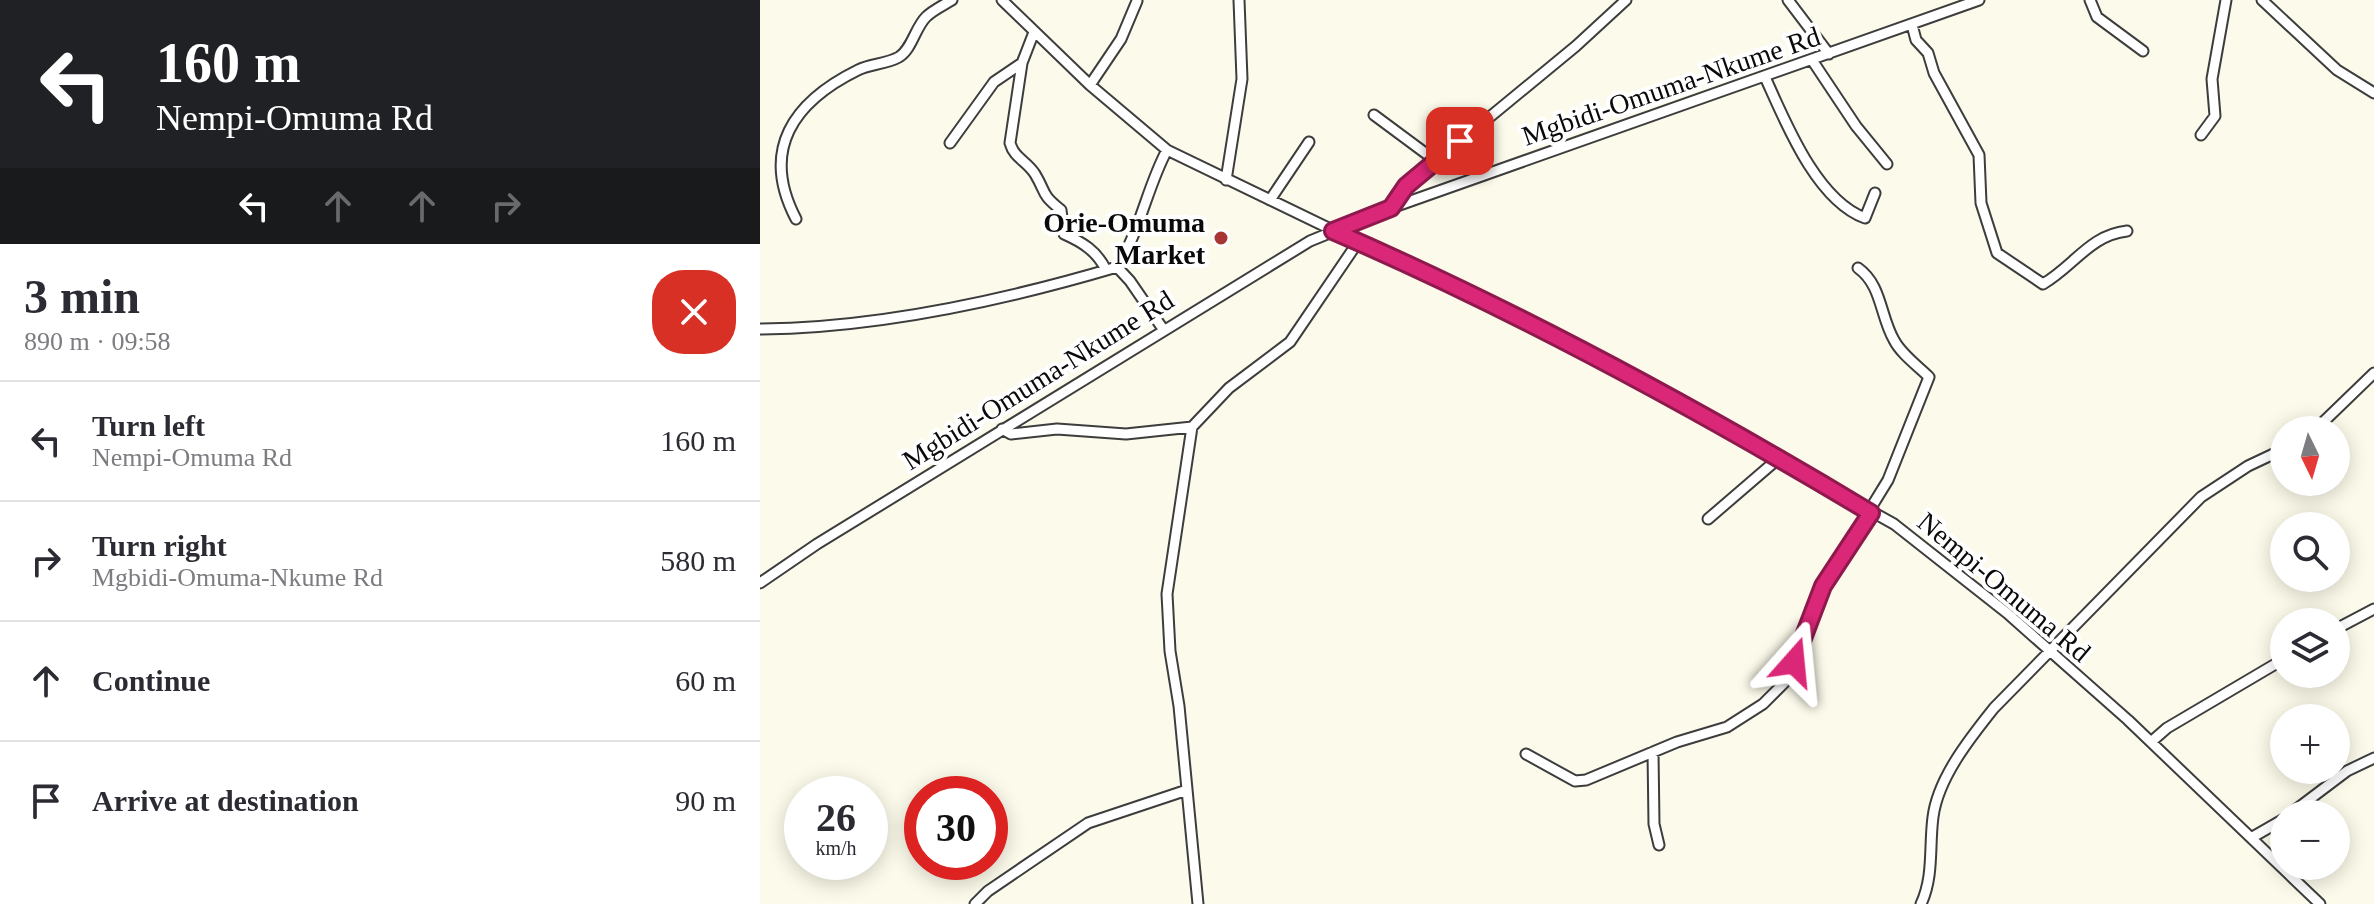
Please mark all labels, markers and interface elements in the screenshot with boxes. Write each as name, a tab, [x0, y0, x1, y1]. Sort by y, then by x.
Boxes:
street label: Mgbidi-Omuma-Nkume Rd	[1518, 20, 1824, 152]
icon: left	[24, 32, 128, 136]
text: 160 m	[156, 32, 301, 94]
text: Nempi-Omuma Rd	[156, 98, 433, 138]
pin	[1426, 107, 1494, 175]
icon: arrive	[1438, 119, 1482, 163]
icon: left	[232, 184, 276, 228]
icon: ahead	[316, 184, 360, 228]
icon: ahead	[400, 184, 444, 228]
icon: right	[484, 184, 528, 228]
place label: Orie-Omuma Market	[1043, 207, 1206, 270]
marker: Orie-Omuma Market	[1212, 229, 1230, 247]
text: 3 min	[24, 270, 140, 323]
button: close	[652, 270, 736, 354]
street label: Mgbidi-Omuma-Nkume Rd	[897, 284, 1179, 476]
text: 890 m · 09:58	[24, 327, 171, 356]
text: Turn left	[92, 409, 205, 442]
north arrow	[2270, 416, 2350, 496]
map controls	[2270, 416, 2350, 880]
icon: left	[24, 419, 68, 463]
text: 160 m	[660, 424, 736, 457]
text: Nempi-Omuma Rd	[92, 443, 292, 472]
street label: Nempi-Omuma Rd	[1912, 506, 2096, 668]
button: search	[2270, 512, 2350, 592]
text: Turn right	[92, 529, 227, 562]
icon: right	[24, 539, 68, 583]
text: 580 m	[660, 544, 736, 577]
text: Mgbidi-Omuma-Nkume Rd	[92, 563, 383, 592]
button: layers	[2270, 608, 2350, 688]
position arrow	[1752, 620, 1836, 704]
icon: ahead	[24, 659, 68, 703]
text: Continue	[92, 664, 210, 697]
text: 60 m	[675, 664, 736, 697]
button: +	[2270, 704, 2350, 784]
speed limit sign: 30	[904, 776, 1008, 880]
icon: arrive	[24, 779, 68, 823]
text: Arrive at destination	[92, 784, 359, 817]
text: 90 m	[675, 784, 736, 817]
text: 26	[816, 795, 856, 840]
button: −	[2270, 800, 2350, 880]
text: km/h	[815, 837, 857, 859]

